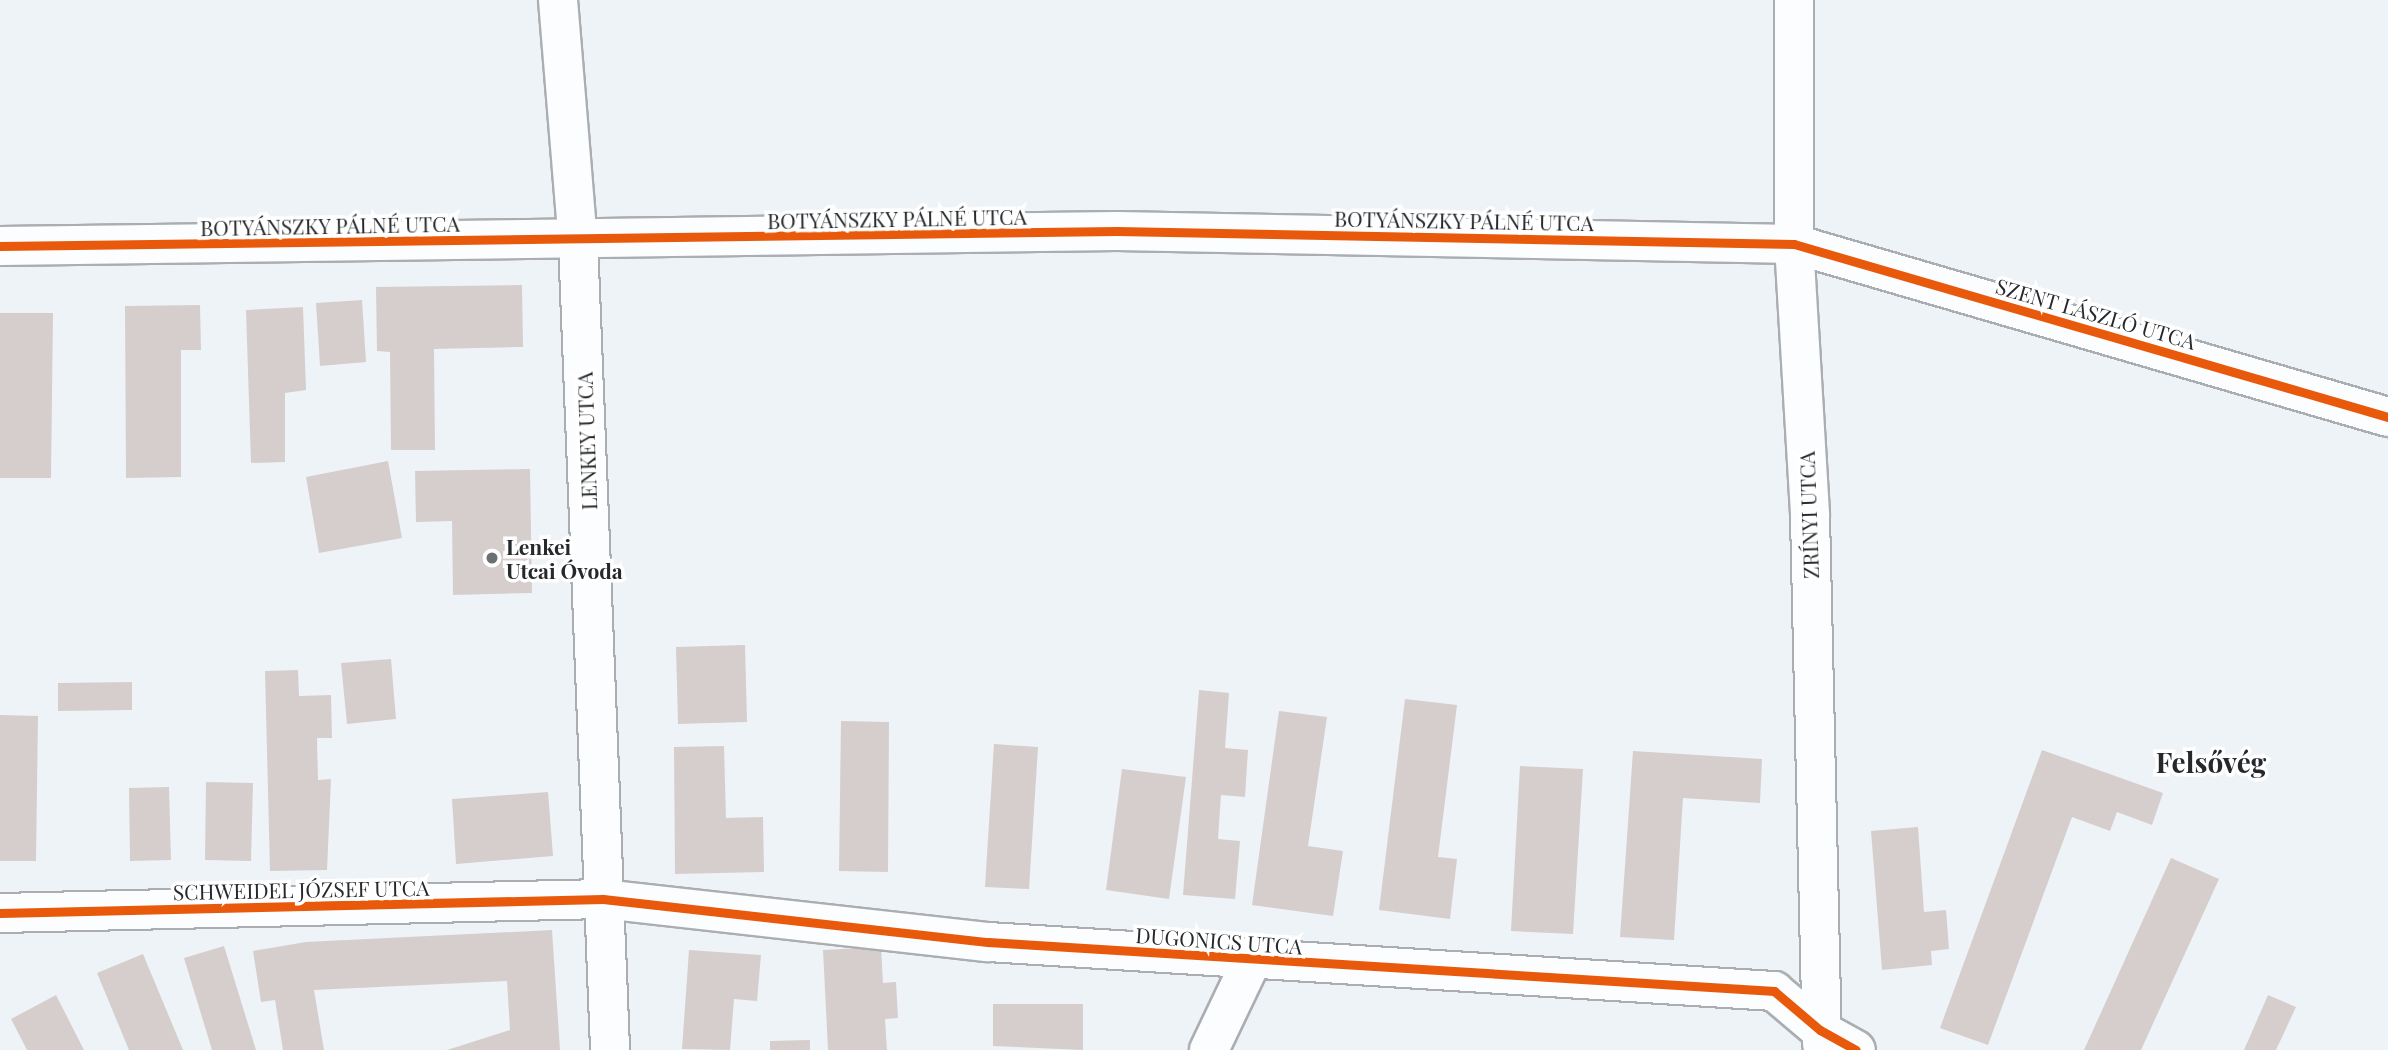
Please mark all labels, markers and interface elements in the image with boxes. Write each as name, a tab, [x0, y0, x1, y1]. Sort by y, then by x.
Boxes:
street label: BOTYÁNSZKY PÁLNÉ UTCA	[767, 203, 1027, 233]
street label: BOTYÁNSZKY PÁLNÉ UTCA	[1334, 205, 1594, 235]
street label: BOTYÁNSZKY PÁLNÉ UTCA	[200, 210, 460, 240]
street label: SZENT LÁSZLÓ UTCA	[1993, 272, 2199, 354]
street label: LENKEY UTCA	[571, 371, 601, 511]
street label: ZRÍNYI UTCA	[1793, 451, 1823, 579]
place label: Lenkei Utcai Óvoda	[506, 533, 623, 583]
marker: Lenkei Utcai Óvoda	[484, 550, 500, 566]
district label: Felsővég	[2156, 745, 2266, 779]
street label: SCHWEIDEL JÓZSEF UTCA	[172, 874, 430, 904]
street label: DUGONICS UTCA	[1135, 922, 1303, 958]

